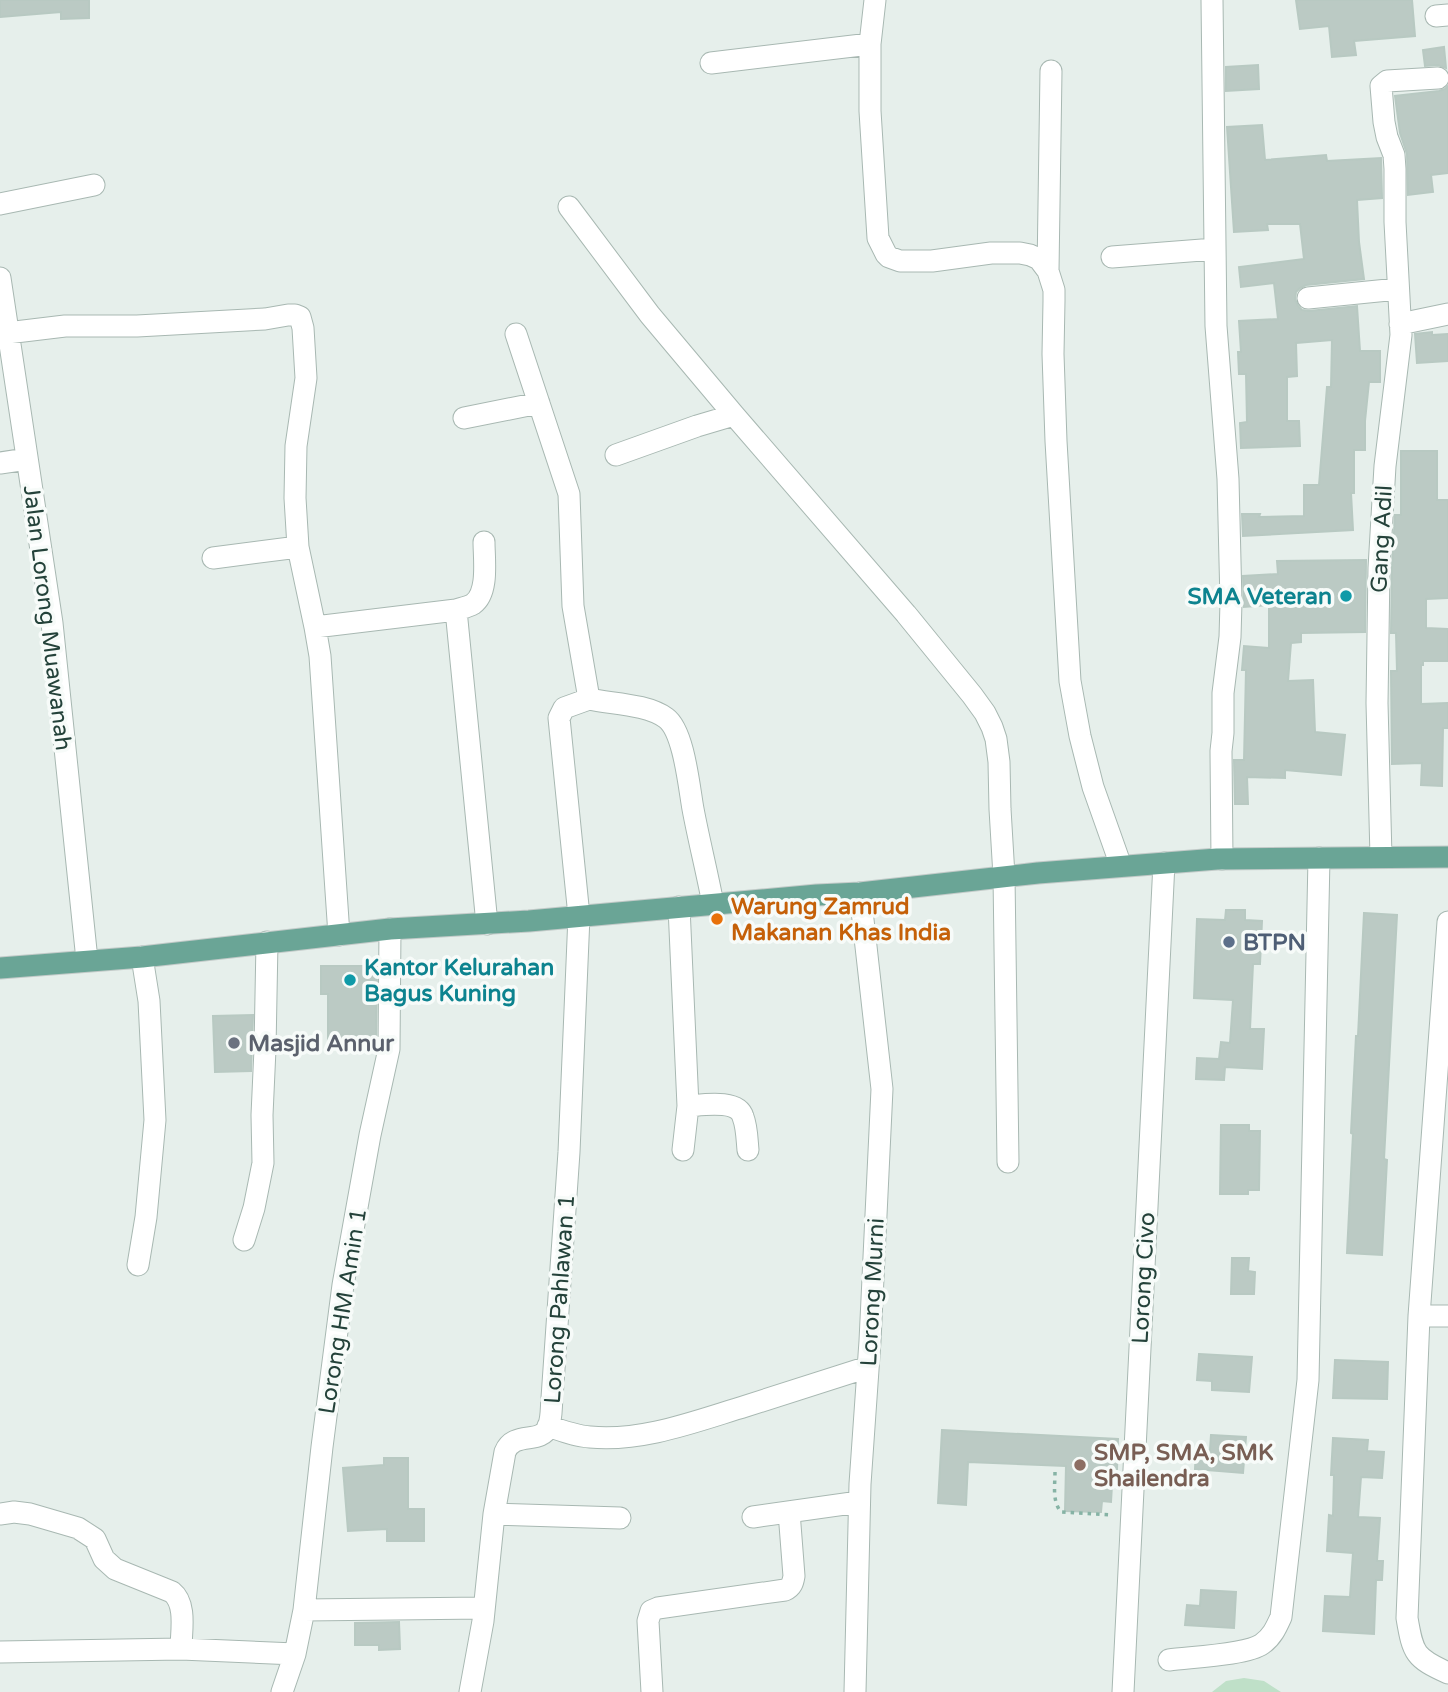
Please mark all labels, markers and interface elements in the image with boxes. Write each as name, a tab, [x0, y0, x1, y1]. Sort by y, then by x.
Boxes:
street label: Jalan Lorong Muawanah	[17, 484, 77, 752]
street label: Gang Adil	[1365, 485, 1399, 594]
place label: SMA Veteran	[1187, 583, 1332, 611]
marker: SMA Veteran	[1338, 588, 1354, 604]
place label: Warung Zamrud Makanan Khas India	[731, 893, 951, 947]
marker: Warung Zamrud Makanan Khas India	[709, 911, 725, 927]
place label: BTPN	[1243, 929, 1306, 957]
marker: BTPN	[1221, 934, 1237, 950]
place label: Kantor Kelurahan Bagus Kuning	[364, 954, 554, 1008]
marker: Kantor Kelurahan Bagus Kuning	[342, 972, 358, 988]
place label: Masjid Annur	[248, 1030, 395, 1058]
marker: Masjid Annur	[226, 1035, 242, 1051]
street label: Lorong Pahlawan 1	[539, 1193, 581, 1405]
street label: Lorong HM Amin 1	[313, 1206, 373, 1416]
street label: Lorong Civo	[1127, 1211, 1161, 1345]
street label: Lorong Murni	[855, 1217, 891, 1367]
place label: SMP, SMA, SMK Shailendra	[1094, 1439, 1274, 1493]
marker: SMP, SMA, SMK Shailendra	[1072, 1457, 1088, 1473]

